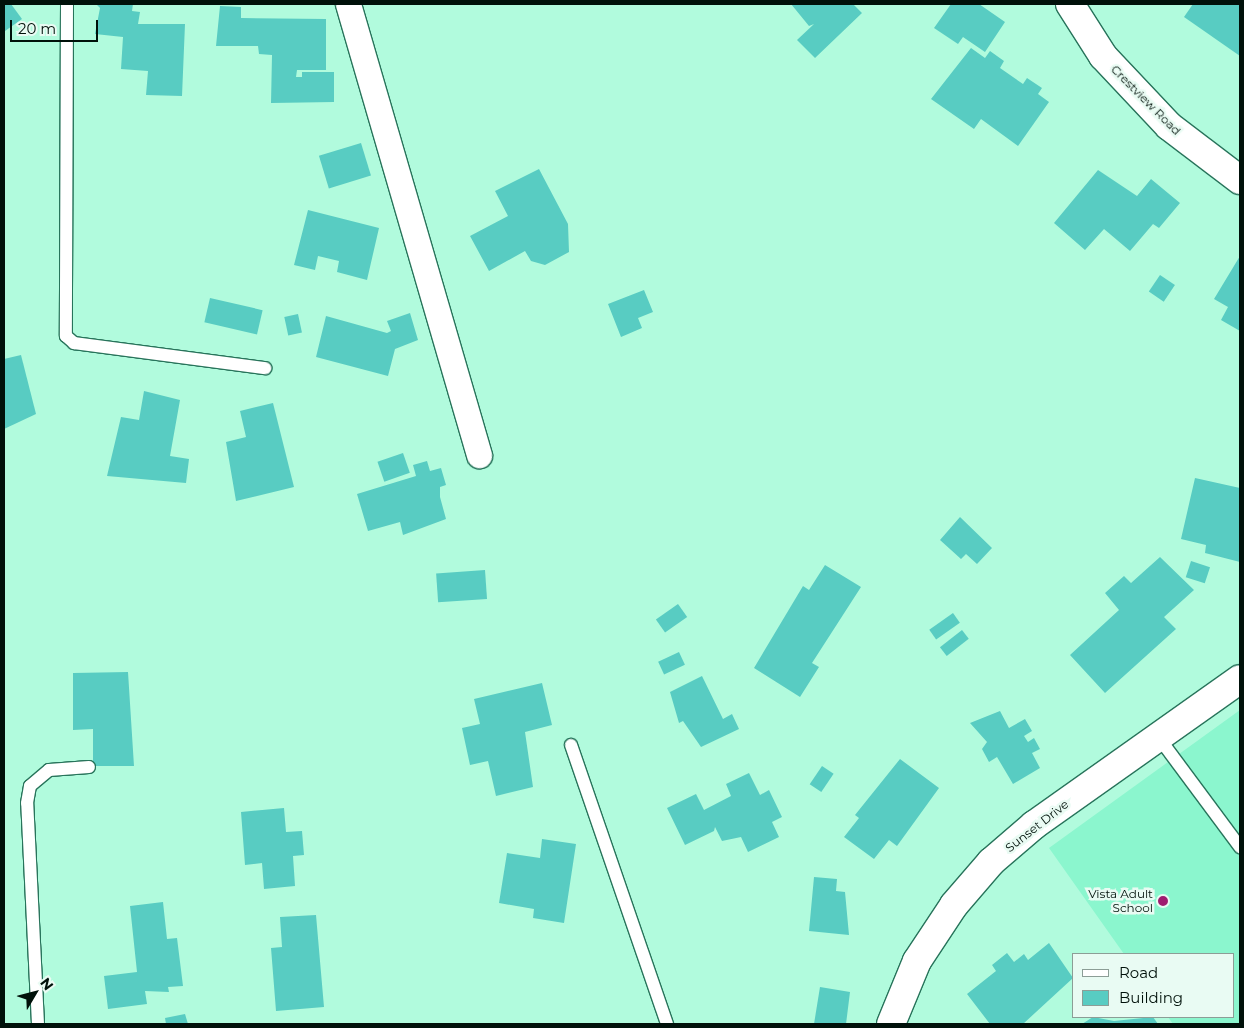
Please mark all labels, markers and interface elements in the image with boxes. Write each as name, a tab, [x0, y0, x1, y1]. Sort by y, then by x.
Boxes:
scale bar	[12, 10, 100, 42]
text: 20 m	[18, 19, 56, 38]
street label: Crestview Road	[1108, 62, 1184, 138]
street label: Sunset Drive	[1003, 797, 1071, 855]
place label: Vista Adult School	[1088, 887, 1153, 915]
marker: Vista Adult School	[1157, 895, 1169, 907]
legend	[1072, 953, 1234, 1018]
text: Road	[1119, 963, 1158, 982]
north arrow	[10, 968, 60, 1018]
text: N	[36, 974, 58, 994]
text: Building	[1119, 988, 1183, 1007]

